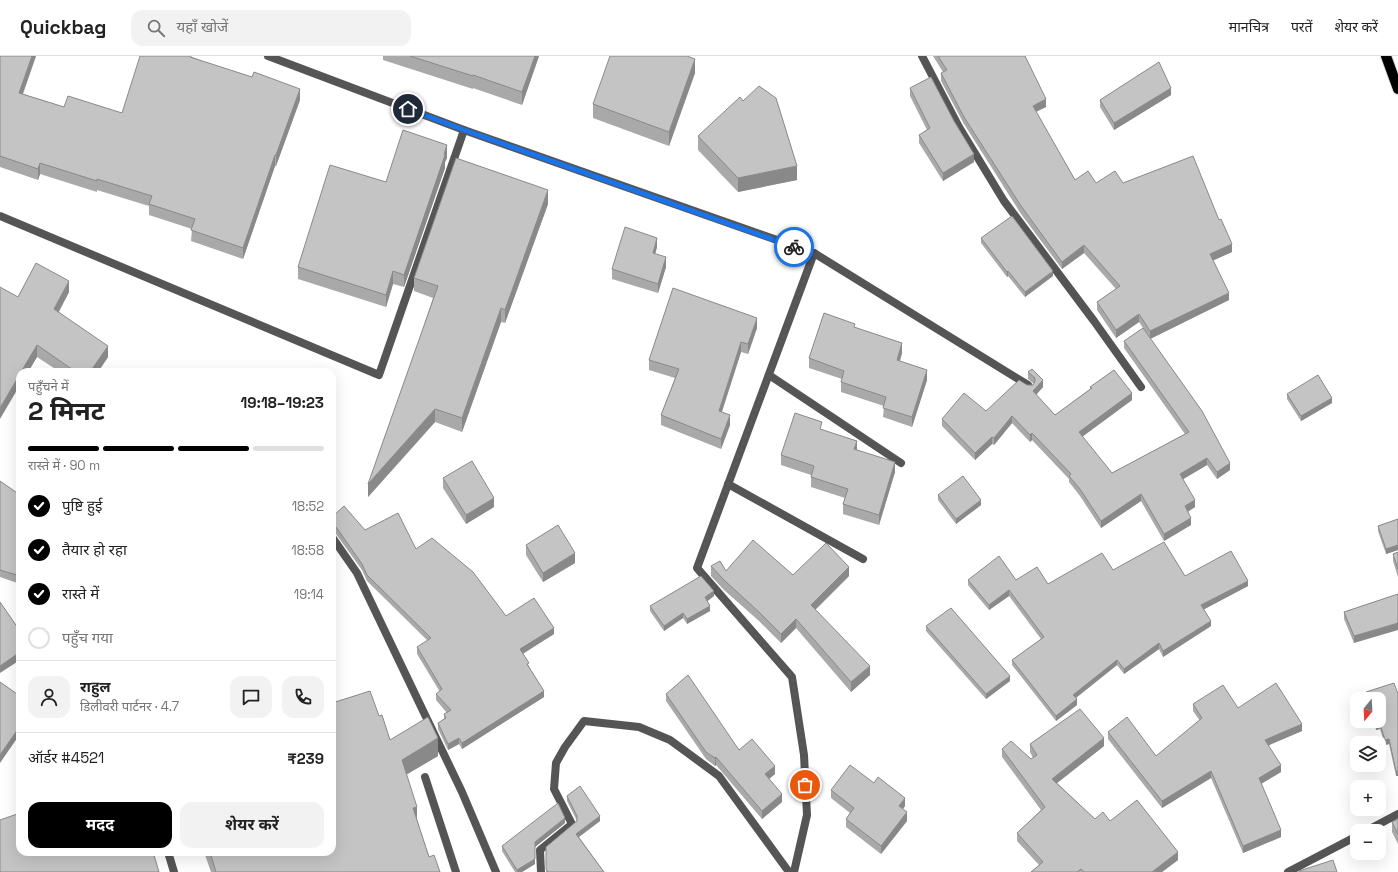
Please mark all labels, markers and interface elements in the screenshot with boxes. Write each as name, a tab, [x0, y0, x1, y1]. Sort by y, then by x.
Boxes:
search box	[131, 10, 411, 46]
text: Quickbag	[20, 15, 107, 40]
icon: search	[145, 17, 167, 39]
text: यहाँ खोजें	[177, 17, 228, 36]
text: मानचित्र	[1229, 18, 1269, 36]
text: परतें	[1291, 18, 1313, 36]
text: शेयर करें	[1335, 18, 1378, 36]
pin	[391, 92, 425, 126]
icon: home	[397, 98, 419, 120]
courier	[774, 227, 814, 267]
icon: bike	[783, 236, 805, 258]
text: पहुँचने में	[28, 378, 69, 395]
text: 19:18–19:23	[240, 393, 324, 412]
text: 2 मिनट	[28, 394, 105, 428]
text: रास्ते में · 90 m	[28, 457, 100, 474]
icon: check	[28, 495, 50, 517]
text: पुष्टि हुई	[62, 496, 102, 515]
text: 18:52	[292, 498, 324, 515]
icon: check	[28, 539, 50, 561]
text: तैयार हो रहा	[62, 540, 127, 559]
text: 18:58	[291, 542, 324, 559]
icon: check	[28, 583, 50, 605]
text: रास्ते में	[62, 584, 99, 603]
text: 19:14	[294, 586, 324, 603]
text: पहुँच गया	[62, 628, 113, 647]
button: person	[28, 676, 70, 718]
button: chat	[230, 676, 272, 718]
button: phone	[282, 676, 324, 718]
text: राहुल	[80, 677, 111, 696]
north arrow	[1350, 692, 1386, 728]
map controls	[1350, 692, 1386, 860]
text: डिलीवरी पार्टनर · 4.7	[80, 698, 179, 715]
button: layers	[1350, 736, 1386, 772]
text: ऑर्डर #4521	[28, 748, 104, 767]
text: ₹239	[287, 749, 324, 768]
pin	[788, 768, 822, 802]
icon: bag	[794, 774, 816, 796]
button: +	[1350, 780, 1386, 816]
button: मदद	[28, 802, 172, 848]
button: शेयर करें	[180, 802, 324, 848]
button: −	[1350, 824, 1386, 860]

